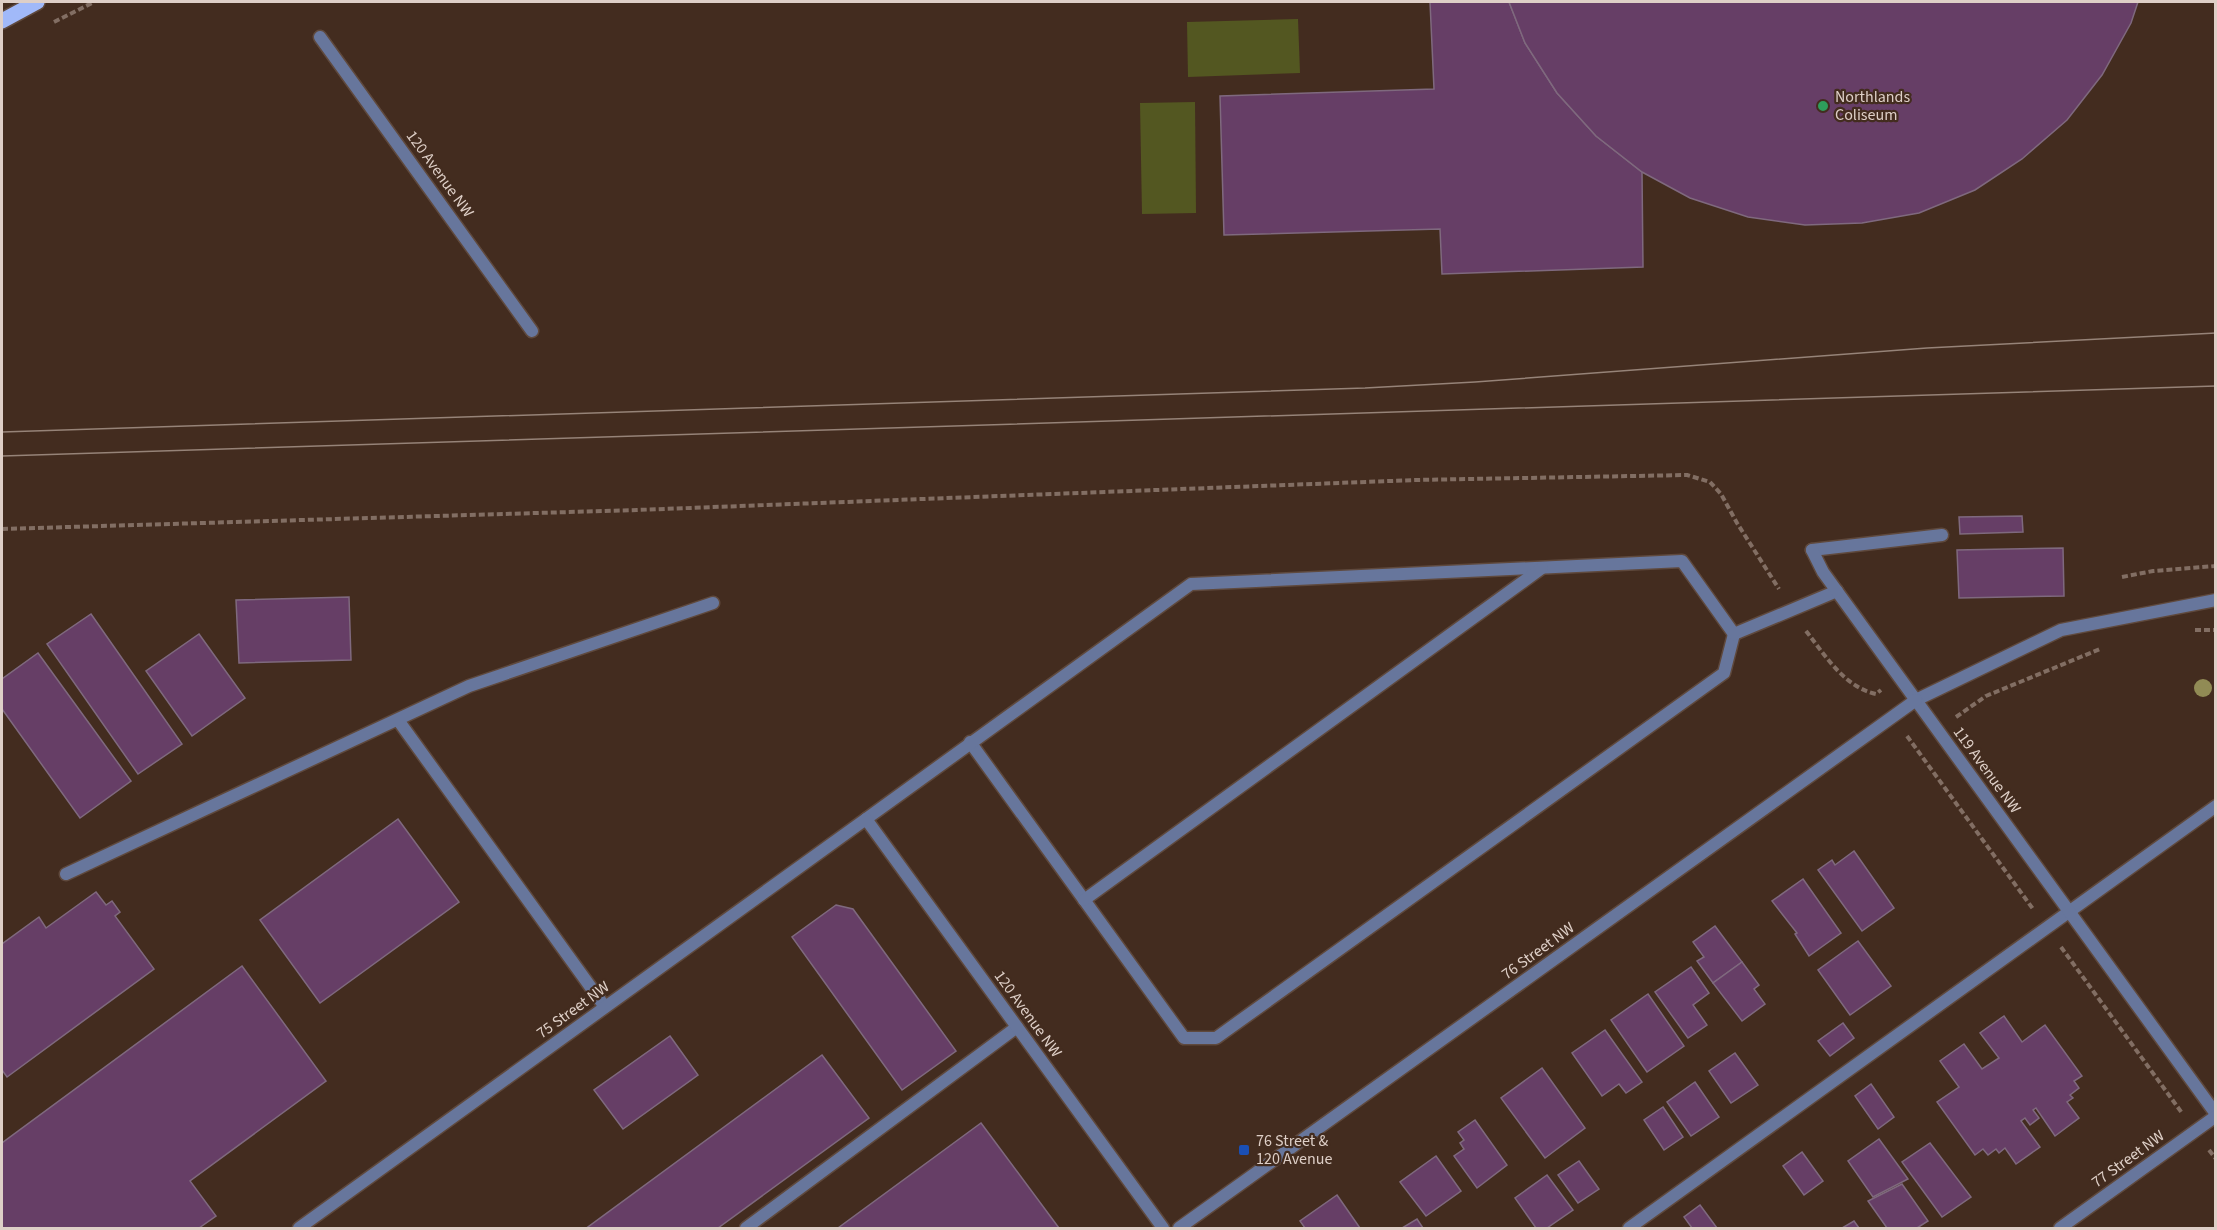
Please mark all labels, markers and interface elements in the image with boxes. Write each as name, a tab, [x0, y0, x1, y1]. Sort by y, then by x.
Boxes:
place label: Northlands Coliseum	[1835, 86, 1910, 126]
marker: Northlands Coliseum	[1816, 99, 1830, 113]
street label: 120 Avenue NW	[401, 126, 479, 222]
street label: 119 Avenue NW	[1948, 722, 2026, 818]
street label: 76 Street NW	[1497, 917, 1579, 985]
street label: 120 Avenue NW	[989, 966, 1067, 1062]
street label: 75 Street NW	[532, 976, 614, 1044]
street label: 77 Street NW	[2087, 1125, 2169, 1193]
place label: 76 Street & 120 Avenue	[1256, 1130, 1332, 1170]
marker: 76 Street & 120 Avenue	[1237, 1143, 1251, 1157]

